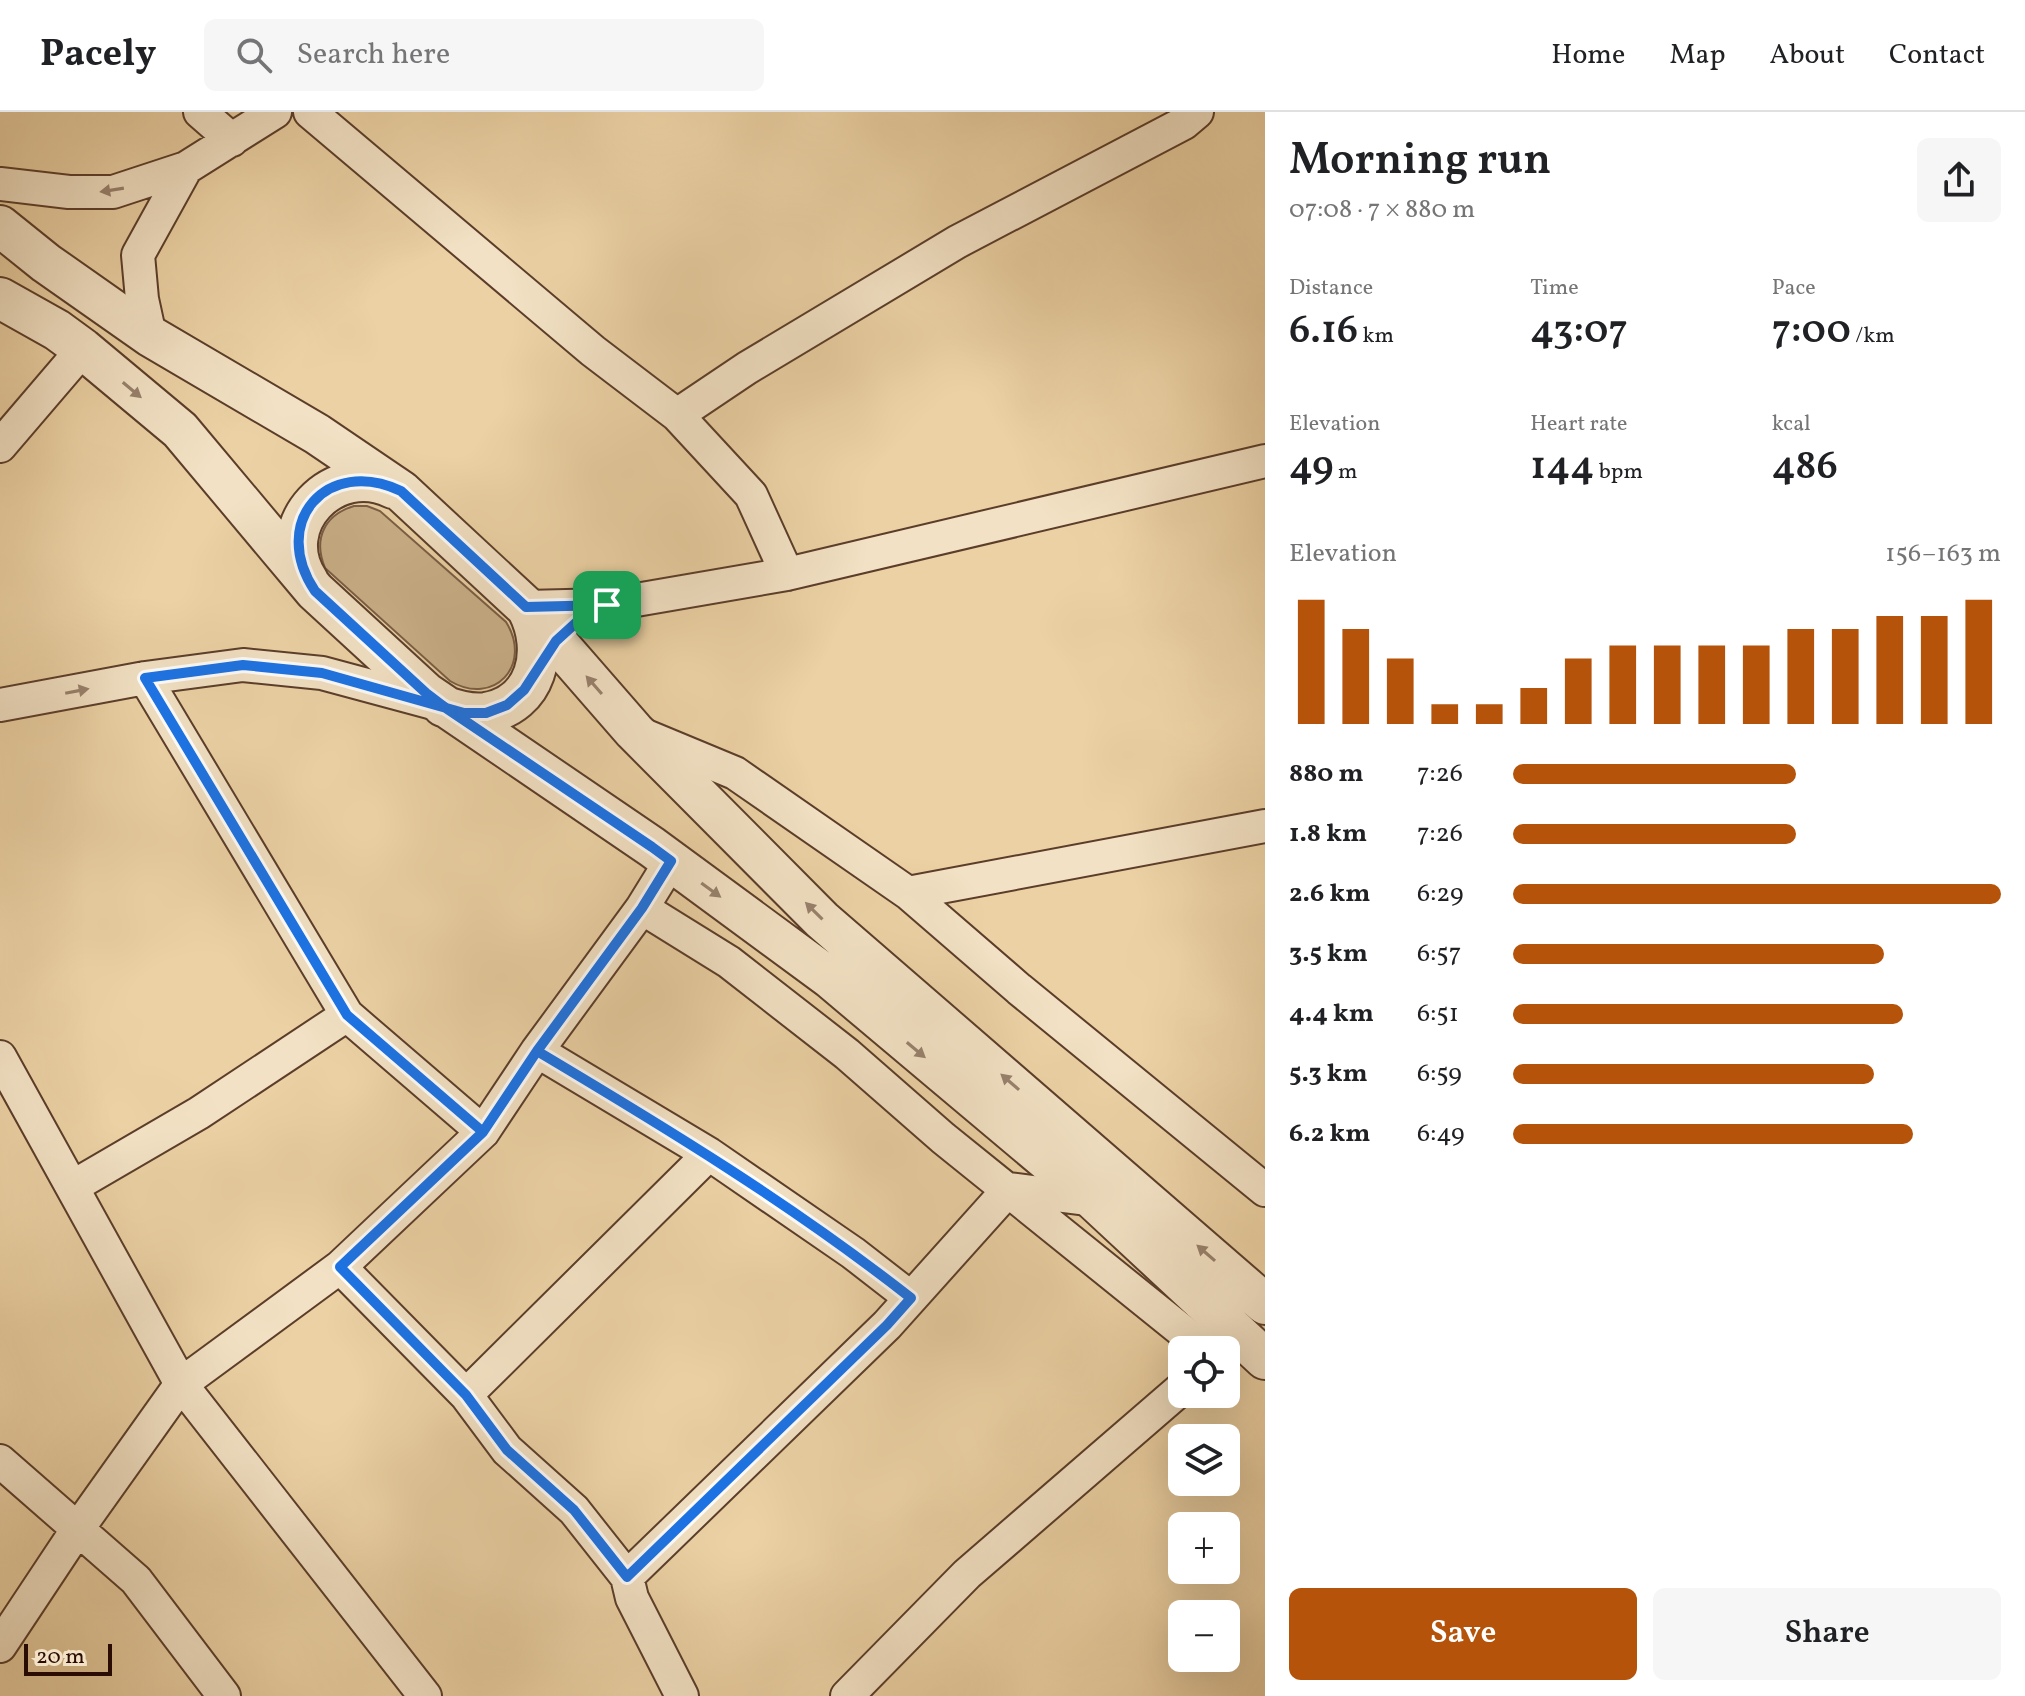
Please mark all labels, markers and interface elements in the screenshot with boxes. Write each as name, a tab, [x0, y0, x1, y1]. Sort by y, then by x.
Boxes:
search box	[204, 19, 764, 91]
text: Pacely	[40, 29, 156, 82]
icon: search	[232, 33, 276, 77]
text: Search here	[296, 34, 450, 76]
text: Home	[1551, 36, 1625, 75]
text: Map	[1669, 36, 1725, 75]
text: About	[1769, 36, 1845, 75]
text: Contact	[1889, 36, 1985, 75]
text: Morning run	[1289, 131, 1551, 192]
button: share	[1917, 138, 2001, 222]
one-way arrow	[99, 184, 124, 197]
text: 07:08 · 7 × 880 m	[1289, 192, 1475, 228]
text: Distance	[1289, 273, 1373, 304]
text: Time	[1530, 273, 1579, 304]
text: Pace	[1772, 273, 1816, 304]
text: 6.16	[1289, 304, 1358, 360]
text: 43:07	[1530, 304, 1628, 360]
text: 7:00	[1772, 304, 1851, 360]
text: km	[1358, 321, 1394, 352]
text: /km	[1851, 321, 1895, 352]
one-way arrow	[122, 381, 142, 398]
text: Elevation	[1289, 409, 1380, 440]
text: Heart rate	[1530, 409, 1627, 440]
text: kcal	[1772, 409, 1811, 440]
text: 49	[1289, 440, 1334, 496]
text: 144	[1530, 440, 1594, 496]
text: 486	[1772, 440, 1838, 496]
text: m	[1334, 457, 1358, 488]
text: bpm	[1594, 457, 1643, 488]
text: Elevation	[1289, 536, 1397, 572]
text: 156–163 m	[1885, 536, 2001, 572]
pin	[573, 571, 641, 639]
icon: arrive	[585, 583, 629, 627]
one-way arrow	[585, 675, 603, 694]
one-way arrow	[64, 684, 89, 697]
text: 880 m	[1289, 756, 1364, 792]
text: 7:26	[1417, 756, 1463, 792]
text: 1.8 km	[1289, 816, 1367, 852]
text: 7:26	[1417, 816, 1463, 852]
text: 2.6 km	[1289, 876, 1370, 912]
text: 6:29	[1417, 876, 1464, 912]
one-way arrow	[701, 882, 721, 898]
one-way arrow	[805, 902, 824, 921]
text: 3.5 km	[1289, 936, 1368, 972]
text: 6:57	[1417, 936, 1461, 972]
text: 4.4 km	[1289, 996, 1374, 1032]
text: 6:51	[1417, 996, 1459, 1032]
one-way arrow	[906, 1041, 926, 1058]
text: 5.3 km	[1289, 1056, 1368, 1092]
text: 6:59	[1417, 1056, 1462, 1092]
one-way arrow	[1000, 1074, 1020, 1091]
text: 6.2 km	[1289, 1116, 1370, 1152]
text: 6:49	[1417, 1116, 1465, 1152]
one-way arrow	[1196, 1244, 1216, 1262]
map controls	[1168, 1336, 1240, 1672]
button: locate	[1168, 1336, 1240, 1408]
button: layers	[1168, 1424, 1240, 1496]
button: +	[1168, 1512, 1240, 1584]
button: Save	[1289, 1588, 1637, 1680]
button: Share	[1653, 1588, 2001, 1680]
button: −	[1168, 1600, 1240, 1672]
scale bar	[24, 1640, 112, 1676]
text: 20 m	[36, 1642, 85, 1673]

